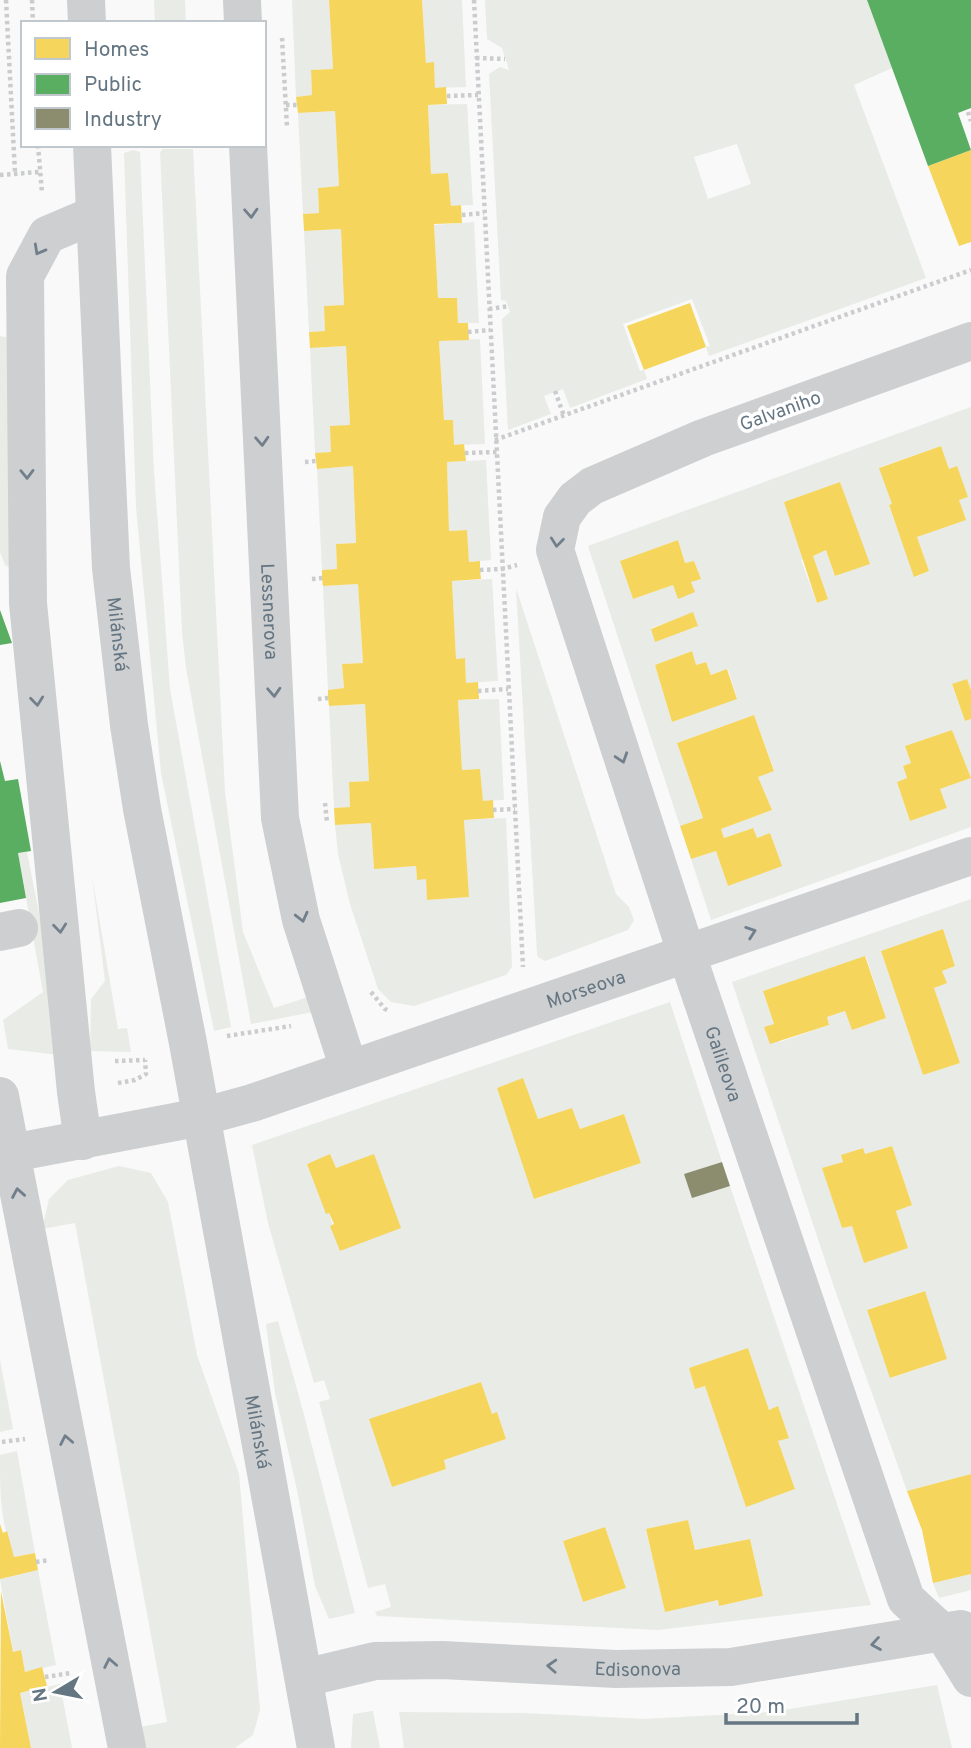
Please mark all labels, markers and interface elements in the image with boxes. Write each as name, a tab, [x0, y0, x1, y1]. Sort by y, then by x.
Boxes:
legend	[21, 21, 266, 147]
text: Homes	[84, 37, 149, 64]
text: Public	[84, 72, 142, 99]
text: Industry	[84, 107, 162, 134]
one-way arrow	[244, 208, 259, 219]
one-way arrow	[34, 243, 47, 256]
street label: Galvaniho	[737, 386, 825, 438]
one-way arrow	[255, 435, 270, 446]
one-way arrow	[19, 470, 35, 480]
one-way arrow	[550, 536, 565, 548]
street label: Lessnerova	[254, 563, 282, 660]
street label: Milánská	[100, 596, 133, 673]
one-way arrow	[267, 687, 282, 698]
one-way arrow	[30, 695, 45, 707]
one-way arrow	[614, 752, 629, 764]
one-way arrow	[293, 911, 308, 923]
one-way arrow	[52, 923, 67, 934]
one-way arrow	[745, 926, 757, 940]
street label: Morseova	[543, 966, 629, 1015]
street label: Galileova	[698, 1023, 746, 1105]
one-way arrow	[12, 1187, 27, 1199]
street label: Milánská	[238, 1393, 275, 1471]
one-way arrow	[60, 1434, 75, 1446]
one-way arrow	[870, 1636, 882, 1651]
north arrow	[21, 1657, 91, 1727]
one-way arrow	[104, 1657, 119, 1669]
street label: Edisonova	[594, 1658, 681, 1683]
one-way arrow	[547, 1659, 558, 1674]
scale bar	[726, 1682, 857, 1726]
text: N	[28, 1686, 54, 1703]
text: 20 m	[736, 1694, 785, 1721]

